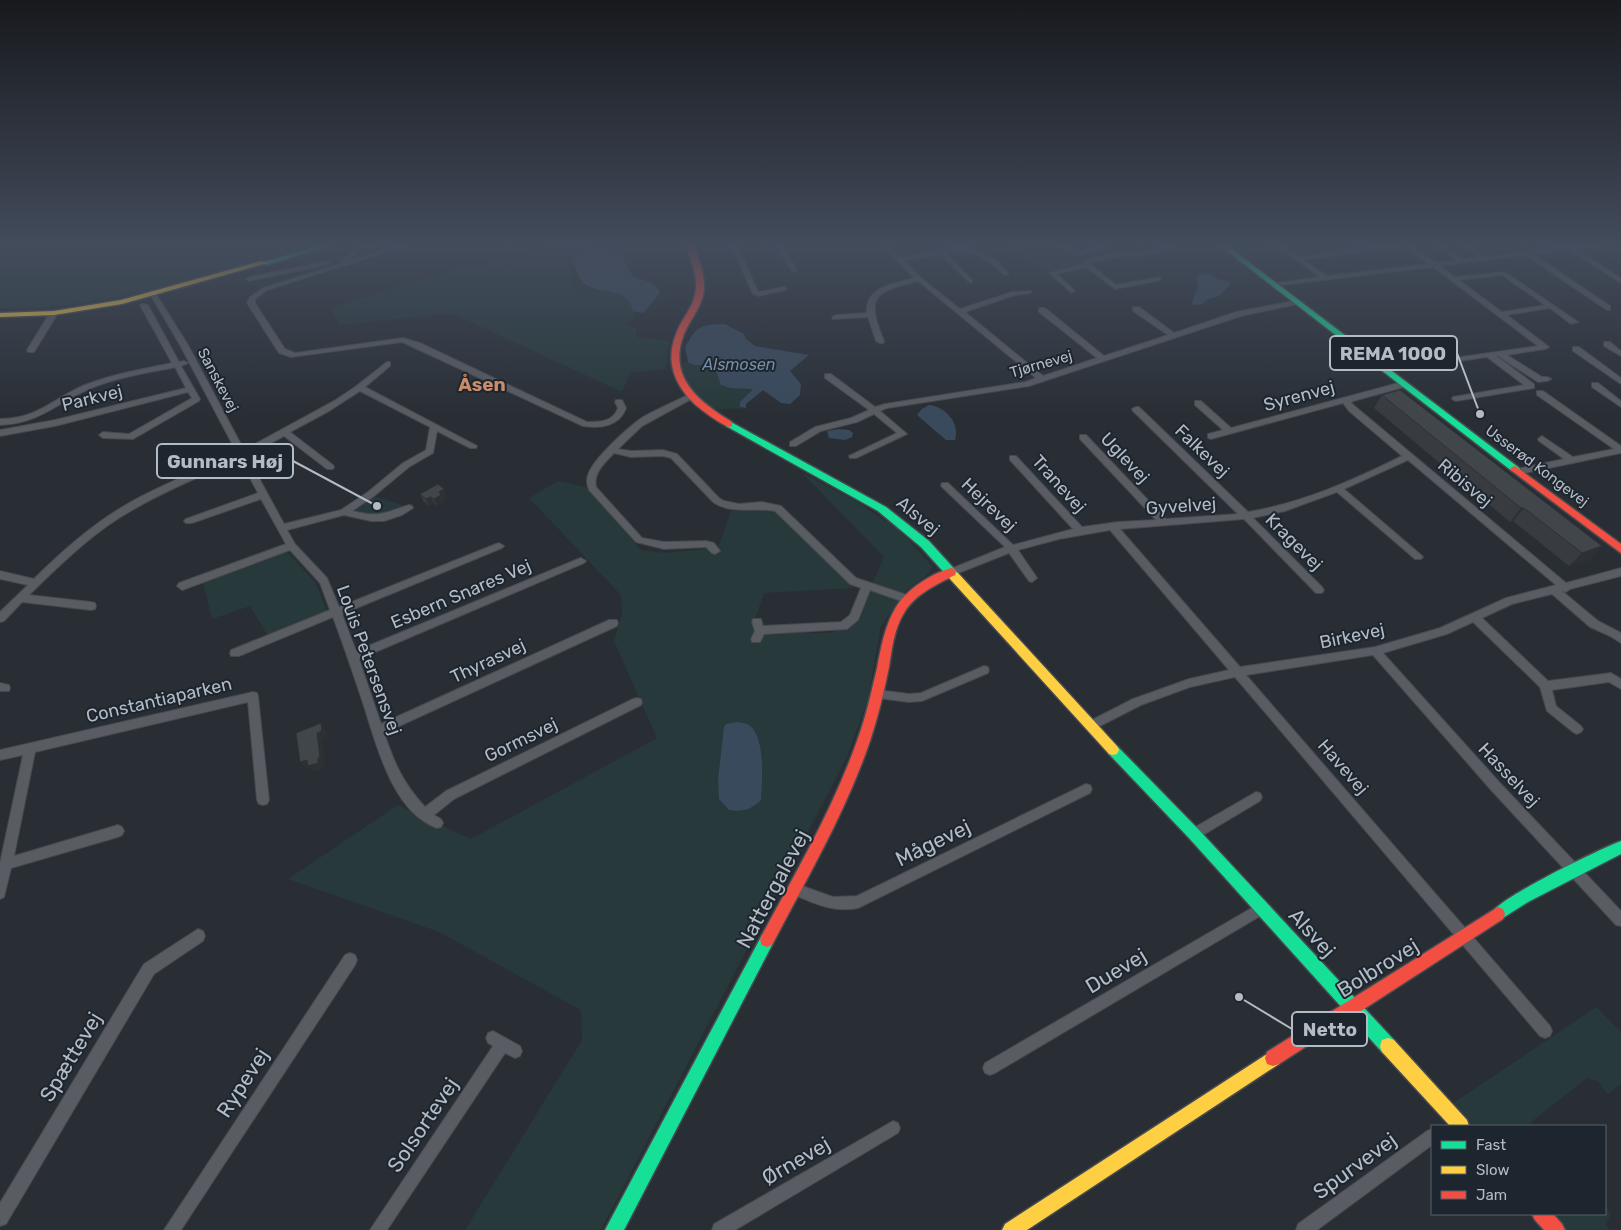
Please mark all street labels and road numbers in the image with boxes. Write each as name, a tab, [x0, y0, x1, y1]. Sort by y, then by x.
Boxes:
street label: Sanskevej	[194, 345, 242, 415]
street label: Tjørnevej	[1008, 347, 1074, 381]
street label: Syrenvej	[1261, 376, 1337, 416]
street label: Parkvej	[59, 380, 125, 416]
street label: Falkevej	[1170, 420, 1234, 482]
street label: Usserød Kongevej	[1482, 421, 1592, 511]
street label: Uglevej	[1096, 428, 1154, 488]
street label: Tranevej	[1027, 450, 1091, 518]
street label: Ribisvej	[1433, 454, 1497, 512]
street label: Hejrevej	[957, 473, 1021, 537]
street label: Alsvej	[892, 492, 944, 540]
street label: Gyvelvej	[1145, 493, 1217, 519]
street label: Kragevej	[1261, 509, 1327, 575]
street label: Esbern Snares Vej	[387, 554, 535, 634]
street label: Louis Petersensvej	[332, 582, 406, 738]
street label: Birkevej	[1317, 618, 1387, 654]
street label: Thyrasvej	[447, 634, 529, 688]
street label: Constantiaparken	[84, 673, 234, 727]
street label: Gormsvej	[481, 713, 561, 767]
street label: Havevej	[1313, 735, 1373, 799]
street label: Hasselvej	[1474, 738, 1544, 812]
street label: Mågevej	[891, 814, 974, 871]
street label: Nattergalevej	[731, 825, 814, 952]
street label: Alsvej	[1284, 903, 1341, 963]
street label: Bolbrovej	[1332, 933, 1423, 1002]
street label: Duevej	[1081, 943, 1151, 998]
street label: Spættevej	[34, 1007, 107, 1106]
street label: Rypevej	[211, 1043, 274, 1122]
street label: Solsortevej	[382, 1073, 463, 1177]
street label: Spurvevej	[1308, 1127, 1401, 1204]
street label: Ørnevej	[757, 1131, 834, 1190]

